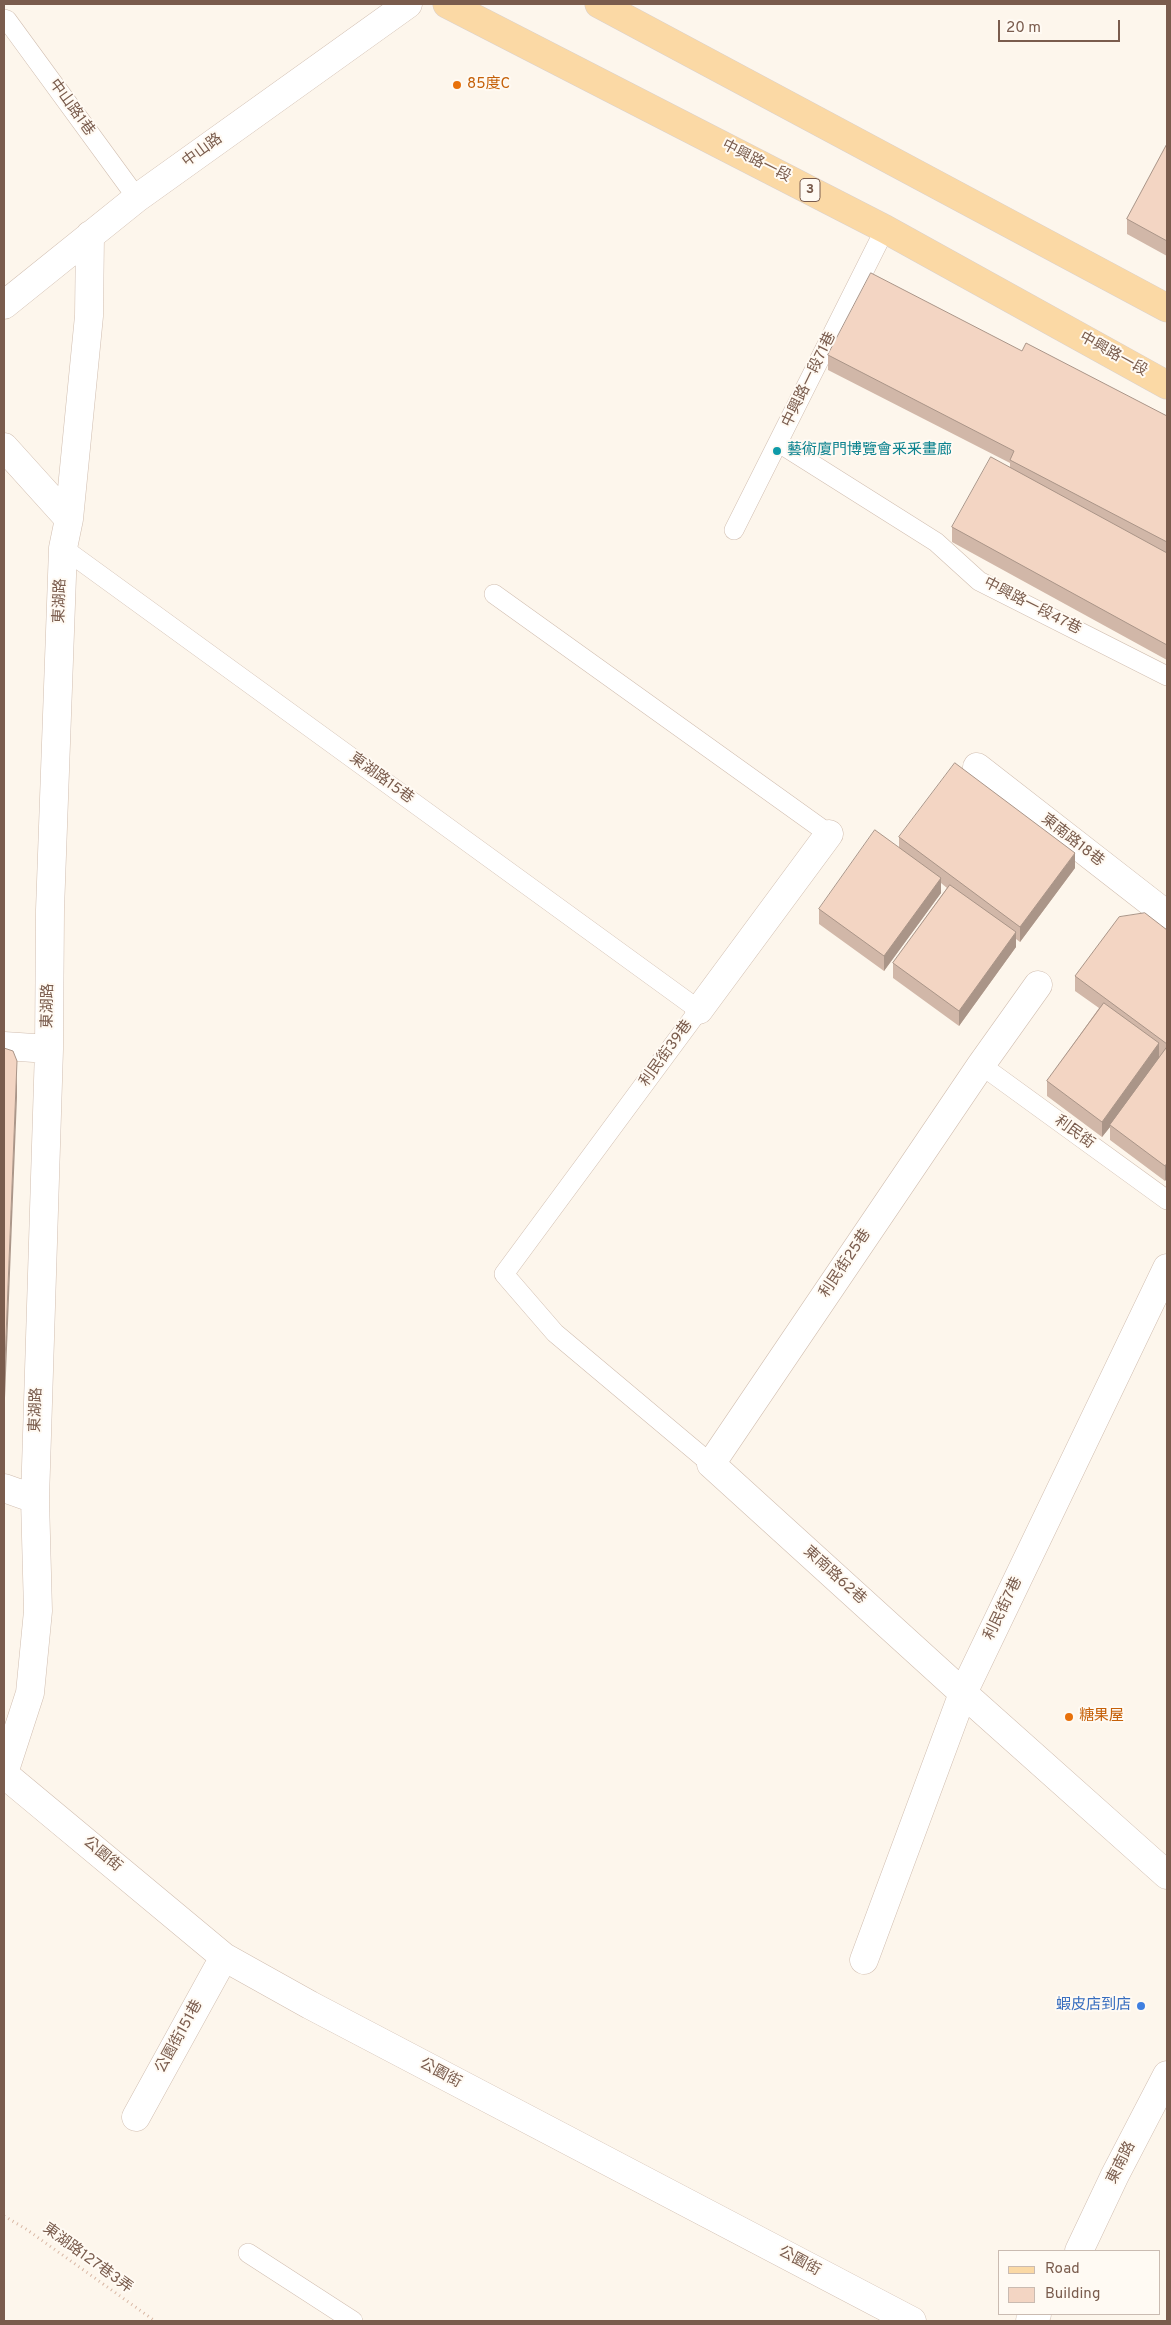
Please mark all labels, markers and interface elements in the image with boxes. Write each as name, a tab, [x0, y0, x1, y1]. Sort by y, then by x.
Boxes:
scale bar	[1001, 10, 1124, 42]
text: 20 m	[1006, 19, 1041, 38]
street label: 中山路1巷	[44, 76, 98, 140]
place label: 85度C	[467, 76, 510, 94]
marker: 85度C	[451, 79, 463, 91]
street label: 中山路	[180, 130, 226, 172]
street label: 中興路一段	[719, 137, 793, 187]
road number: 3	[800, 178, 820, 202]
street label: 中興路一段71巷	[779, 329, 841, 431]
street label: 中興路一段	[1076, 329, 1150, 381]
place label: 藝術廈門博覽會釆釆畫廊	[787, 442, 952, 460]
marker: 藝術廈門博覽會釆釆畫廊	[771, 445, 783, 457]
street label: 中興路一段47巷	[980, 575, 1084, 639]
street label: 東湖路	[51, 578, 71, 624]
street label: 東湖路15巷	[345, 750, 417, 808]
street label: 東南路18巷	[1037, 811, 1107, 871]
street label: 東湖路	[40, 983, 58, 1029]
street label: 利民街39巷	[637, 1017, 697, 1091]
street label: 利民街	[1051, 1112, 1097, 1154]
street label: 利民街25巷	[817, 1226, 875, 1302]
street label: 東湖路	[27, 1387, 47, 1433]
street label: 東南路62巷	[799, 1543, 869, 1609]
street label: 利民街7巷	[981, 1575, 1027, 1643]
place label: 糖果屋	[1079, 1708, 1124, 1726]
marker: 糖果屋	[1063, 1711, 1075, 1723]
street label: 公園街	[79, 1834, 125, 1876]
street label: 公園街151巷	[153, 1997, 207, 2077]
place label: 蝦皮店到店	[1056, 1997, 1131, 2015]
marker: 蝦皮店到店	[1135, 2000, 1147, 2012]
street label: 公園街	[416, 2055, 464, 2093]
street label: 東南路	[1104, 2139, 1140, 2187]
street label: 東湖路127巷3弄	[39, 2220, 135, 2298]
street label: 公園街	[775, 2243, 823, 2281]
legend	[998, 2250, 1161, 2315]
text: Road	[1045, 2260, 1080, 2279]
text: Building	[1045, 2285, 1100, 2304]

